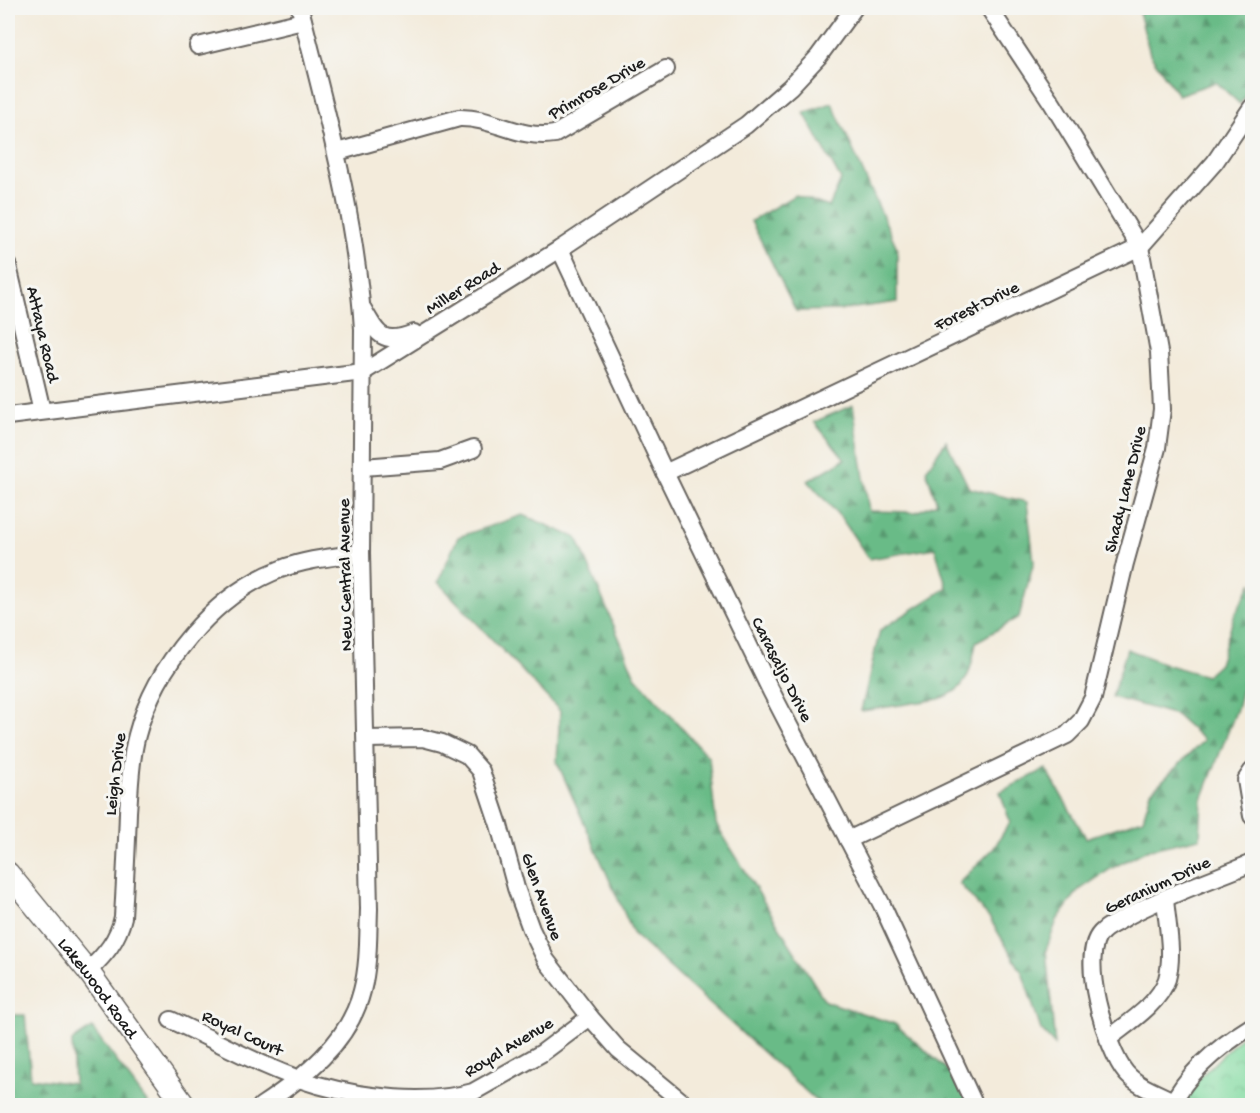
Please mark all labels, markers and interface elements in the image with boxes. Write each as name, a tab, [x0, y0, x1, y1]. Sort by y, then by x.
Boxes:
street label: Primrose Drive	[544, 53, 650, 126]
street label: Miller Road	[422, 257, 506, 320]
street label: Forest Drive	[930, 277, 1024, 337]
street label: Attaya Road	[20, 285, 63, 386]
street label: Shady Lane Drive	[1101, 424, 1152, 555]
street label: New Central Avenue	[335, 498, 358, 652]
street label: Carasaljo Drive	[745, 614, 817, 727]
street label: Leigh Drive	[101, 731, 132, 817]
street label: Glen Avenue	[515, 850, 566, 944]
street label: Geranium Drive	[1102, 852, 1215, 920]
street label: Lakewood Road	[52, 934, 142, 1045]
street label: Royal Court	[198, 1006, 287, 1063]
street label: Royal Avenue	[461, 1013, 558, 1083]

